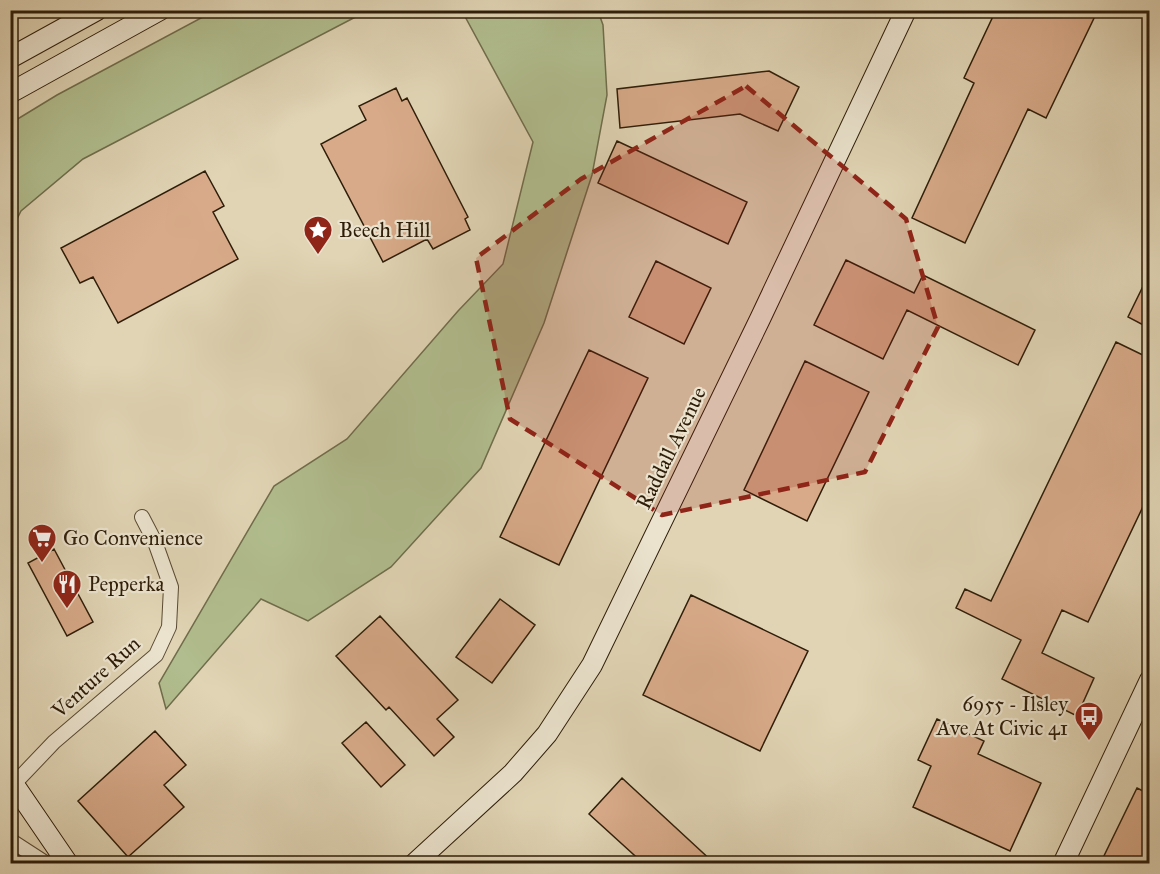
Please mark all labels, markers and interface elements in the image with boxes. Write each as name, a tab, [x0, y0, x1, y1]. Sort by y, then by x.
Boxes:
place icon: Beech Hill	[302, 214, 334, 256]
place label: Beech Hill	[339, 217, 431, 243]
street label: Raddall Avenue	[630, 383, 712, 513]
supermarket icon: Go Convenience	[26, 522, 58, 564]
place label: Go Convenience	[63, 525, 203, 551]
restaurant icon: Pepperka	[51, 568, 83, 610]
place label: Pepperka	[88, 571, 164, 597]
street label: Venture Run	[46, 631, 146, 724]
place label: 6955 - Ilsley Ave At Civic 41	[936, 691, 1069, 741]
bus stop icon: 6955 - Ilsley Ave At Civic 41	[1073, 700, 1105, 742]

